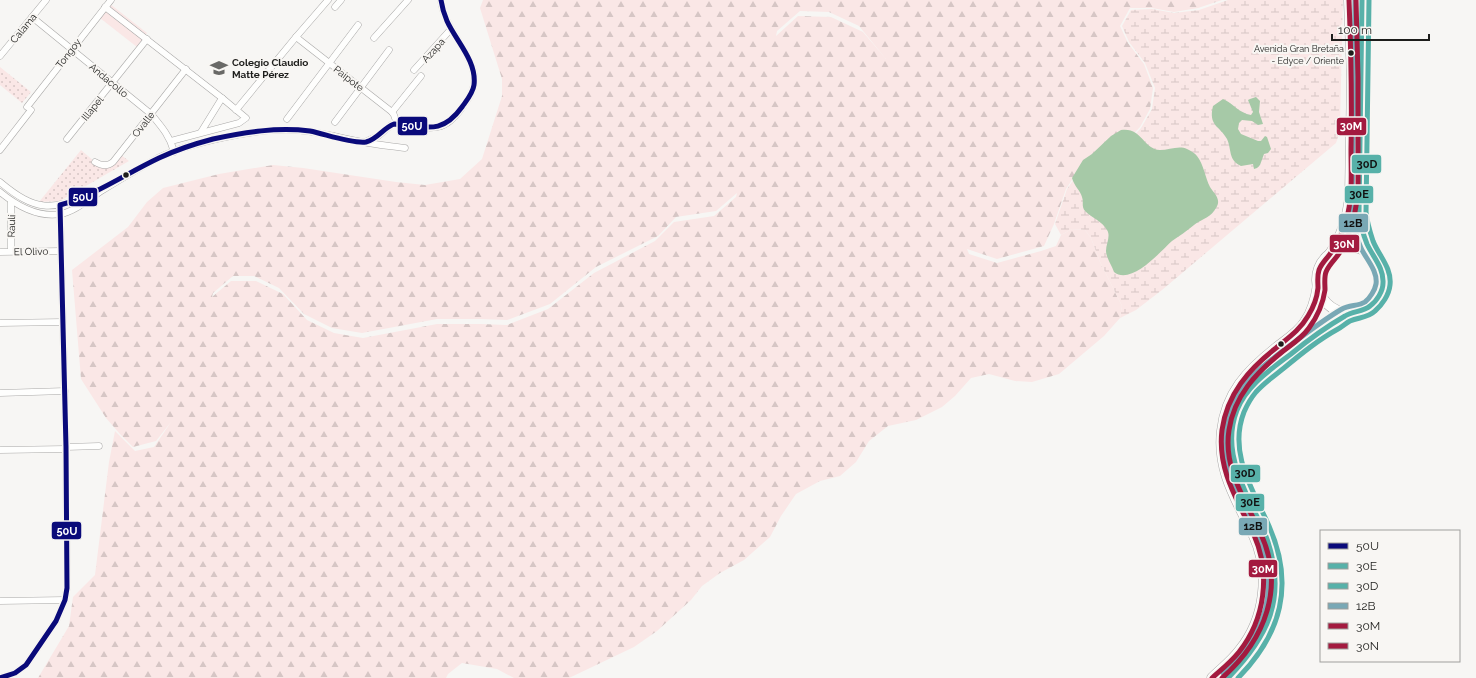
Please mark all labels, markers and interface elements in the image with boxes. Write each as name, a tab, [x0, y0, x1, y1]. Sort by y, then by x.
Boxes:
street label: Calama	[8, 11, 39, 45]
scale bar	[1332, 16, 1429, 42]
text: 100 m	[1338, 23, 1372, 37]
street label: Tongoy	[54, 36, 84, 70]
street label: Azapa	[420, 36, 447, 65]
place label: Avenida Gran Bretaña - Edyce / Oriente	[1254, 44, 1345, 66]
marker: Avenida Gran Bretaña - Edyce / Oriente	[1346, 48, 1356, 58]
place label: Colegio Claudio Matte Pérez	[232, 57, 308, 80]
school or university icon: Colegio Claudio Matte Pérez	[209, 58, 229, 78]
street label: Andacollo	[87, 61, 130, 100]
street label: Paipote	[332, 63, 366, 94]
street label: Illapel	[79, 94, 106, 123]
street label: Ovalle	[130, 109, 157, 139]
line badge: 50U	[397, 116, 428, 136]
line badge: 30M	[1336, 117, 1367, 136]
text: 50U	[401, 120, 423, 133]
text: 30M	[1340, 120, 1362, 133]
line badge: 30D	[1351, 154, 1382, 174]
text: 30D	[1357, 158, 1378, 171]
unlabelled marker	[121, 170, 131, 180]
line badge: 30E	[1344, 185, 1374, 204]
line badge: 50U	[68, 187, 98, 207]
text: 30E	[1349, 188, 1369, 201]
text: 50U	[72, 191, 94, 204]
line badge: 12B	[1338, 213, 1369, 233]
street label: Raulí	[6, 214, 17, 237]
text: 12B	[1343, 217, 1363, 230]
line badge: 30N	[1329, 234, 1360, 253]
text: 30N	[1333, 238, 1355, 251]
street label: El Olivo	[14, 246, 48, 257]
unlabelled marker	[1276, 339, 1286, 349]
line badge: 30D	[1230, 464, 1261, 483]
text: 30D	[1235, 467, 1256, 480]
line badge: 30E	[1235, 493, 1265, 512]
text: 30E	[1240, 496, 1260, 509]
line badge: 12B	[1238, 517, 1268, 536]
text: 12B	[1243, 520, 1263, 533]
line badge: 50U	[51, 521, 82, 540]
text: 50U	[56, 525, 78, 538]
legend	[1320, 530, 1460, 662]
text: 50U	[1356, 539, 1379, 553]
line badge: 30M	[1248, 559, 1278, 578]
text: 30E	[1356, 559, 1377, 573]
text: 30M	[1252, 563, 1274, 576]
text: 30D	[1356, 579, 1379, 593]
text: 12B	[1356, 599, 1375, 613]
text: 30M	[1356, 619, 1380, 633]
text: 30N	[1356, 639, 1379, 653]

